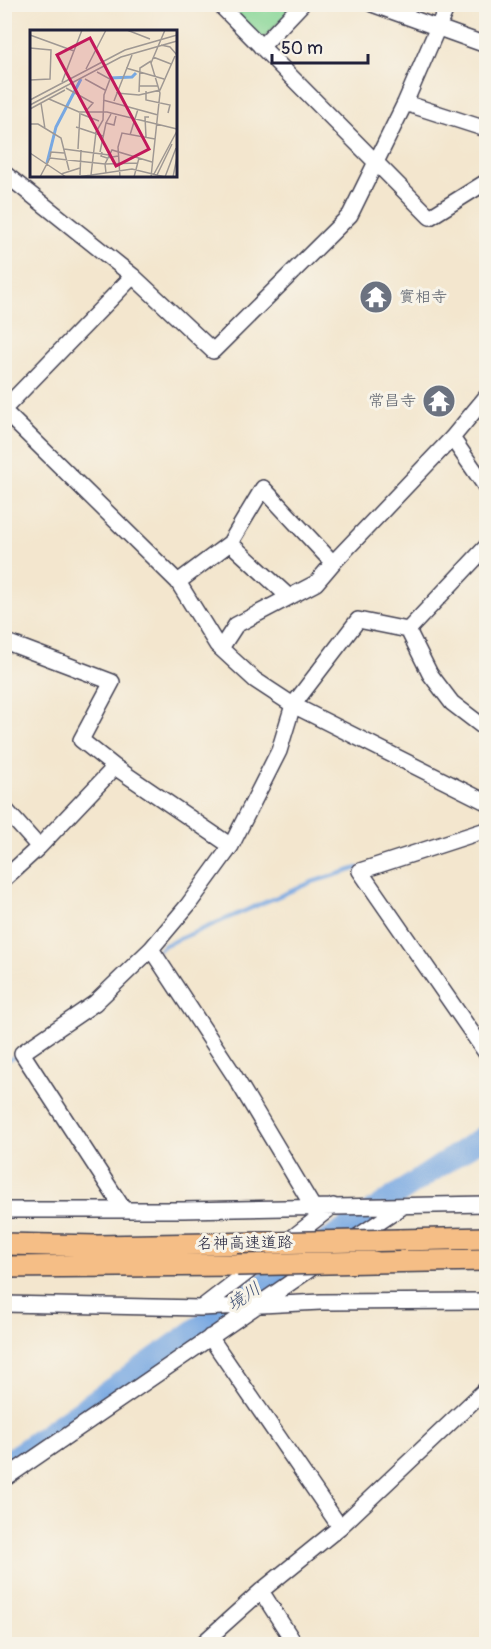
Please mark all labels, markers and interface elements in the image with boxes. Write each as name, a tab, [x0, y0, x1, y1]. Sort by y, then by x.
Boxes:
scale bar	[272, 27, 368, 65]
inset map	[30, 30, 177, 177]
text: 50 m	[281, 37, 323, 60]
temple icon: 實相寺	[358, 279, 394, 315]
place label: 實相寺	[399, 287, 447, 307]
temple icon: 常昌寺	[421, 383, 457, 419]
place label: 常昌寺	[368, 391, 416, 411]
street label: 名神高速道路	[197, 1232, 293, 1254]
water label: 境川	[223, 1277, 265, 1317]

